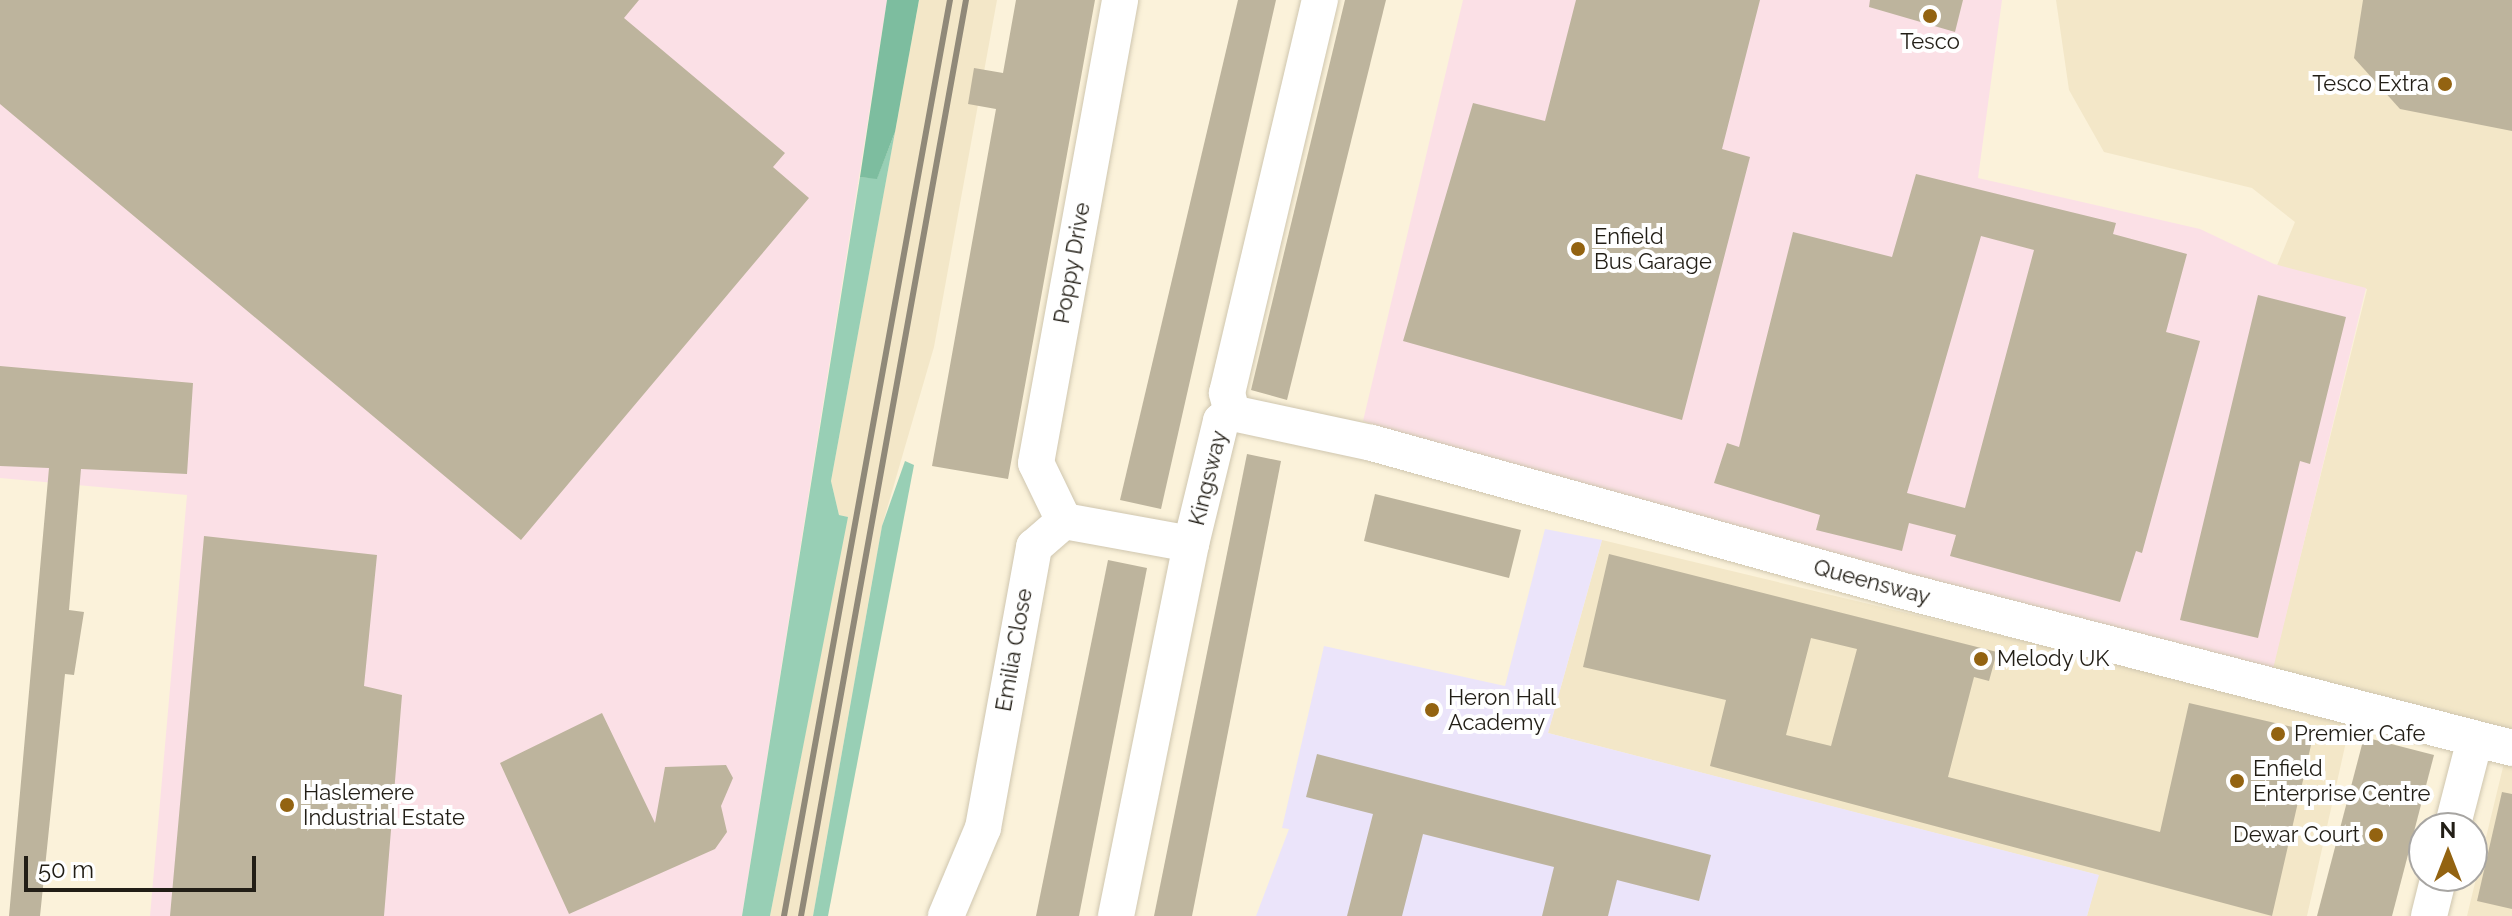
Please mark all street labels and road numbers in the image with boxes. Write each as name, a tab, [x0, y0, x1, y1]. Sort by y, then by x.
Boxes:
street label: Poppy Drive	[1048, 200, 1096, 326]
street label: Kingsway	[1183, 428, 1233, 528]
street label: Queensway	[1811, 554, 1933, 610]
street label: Emilia Close	[990, 586, 1038, 714]

